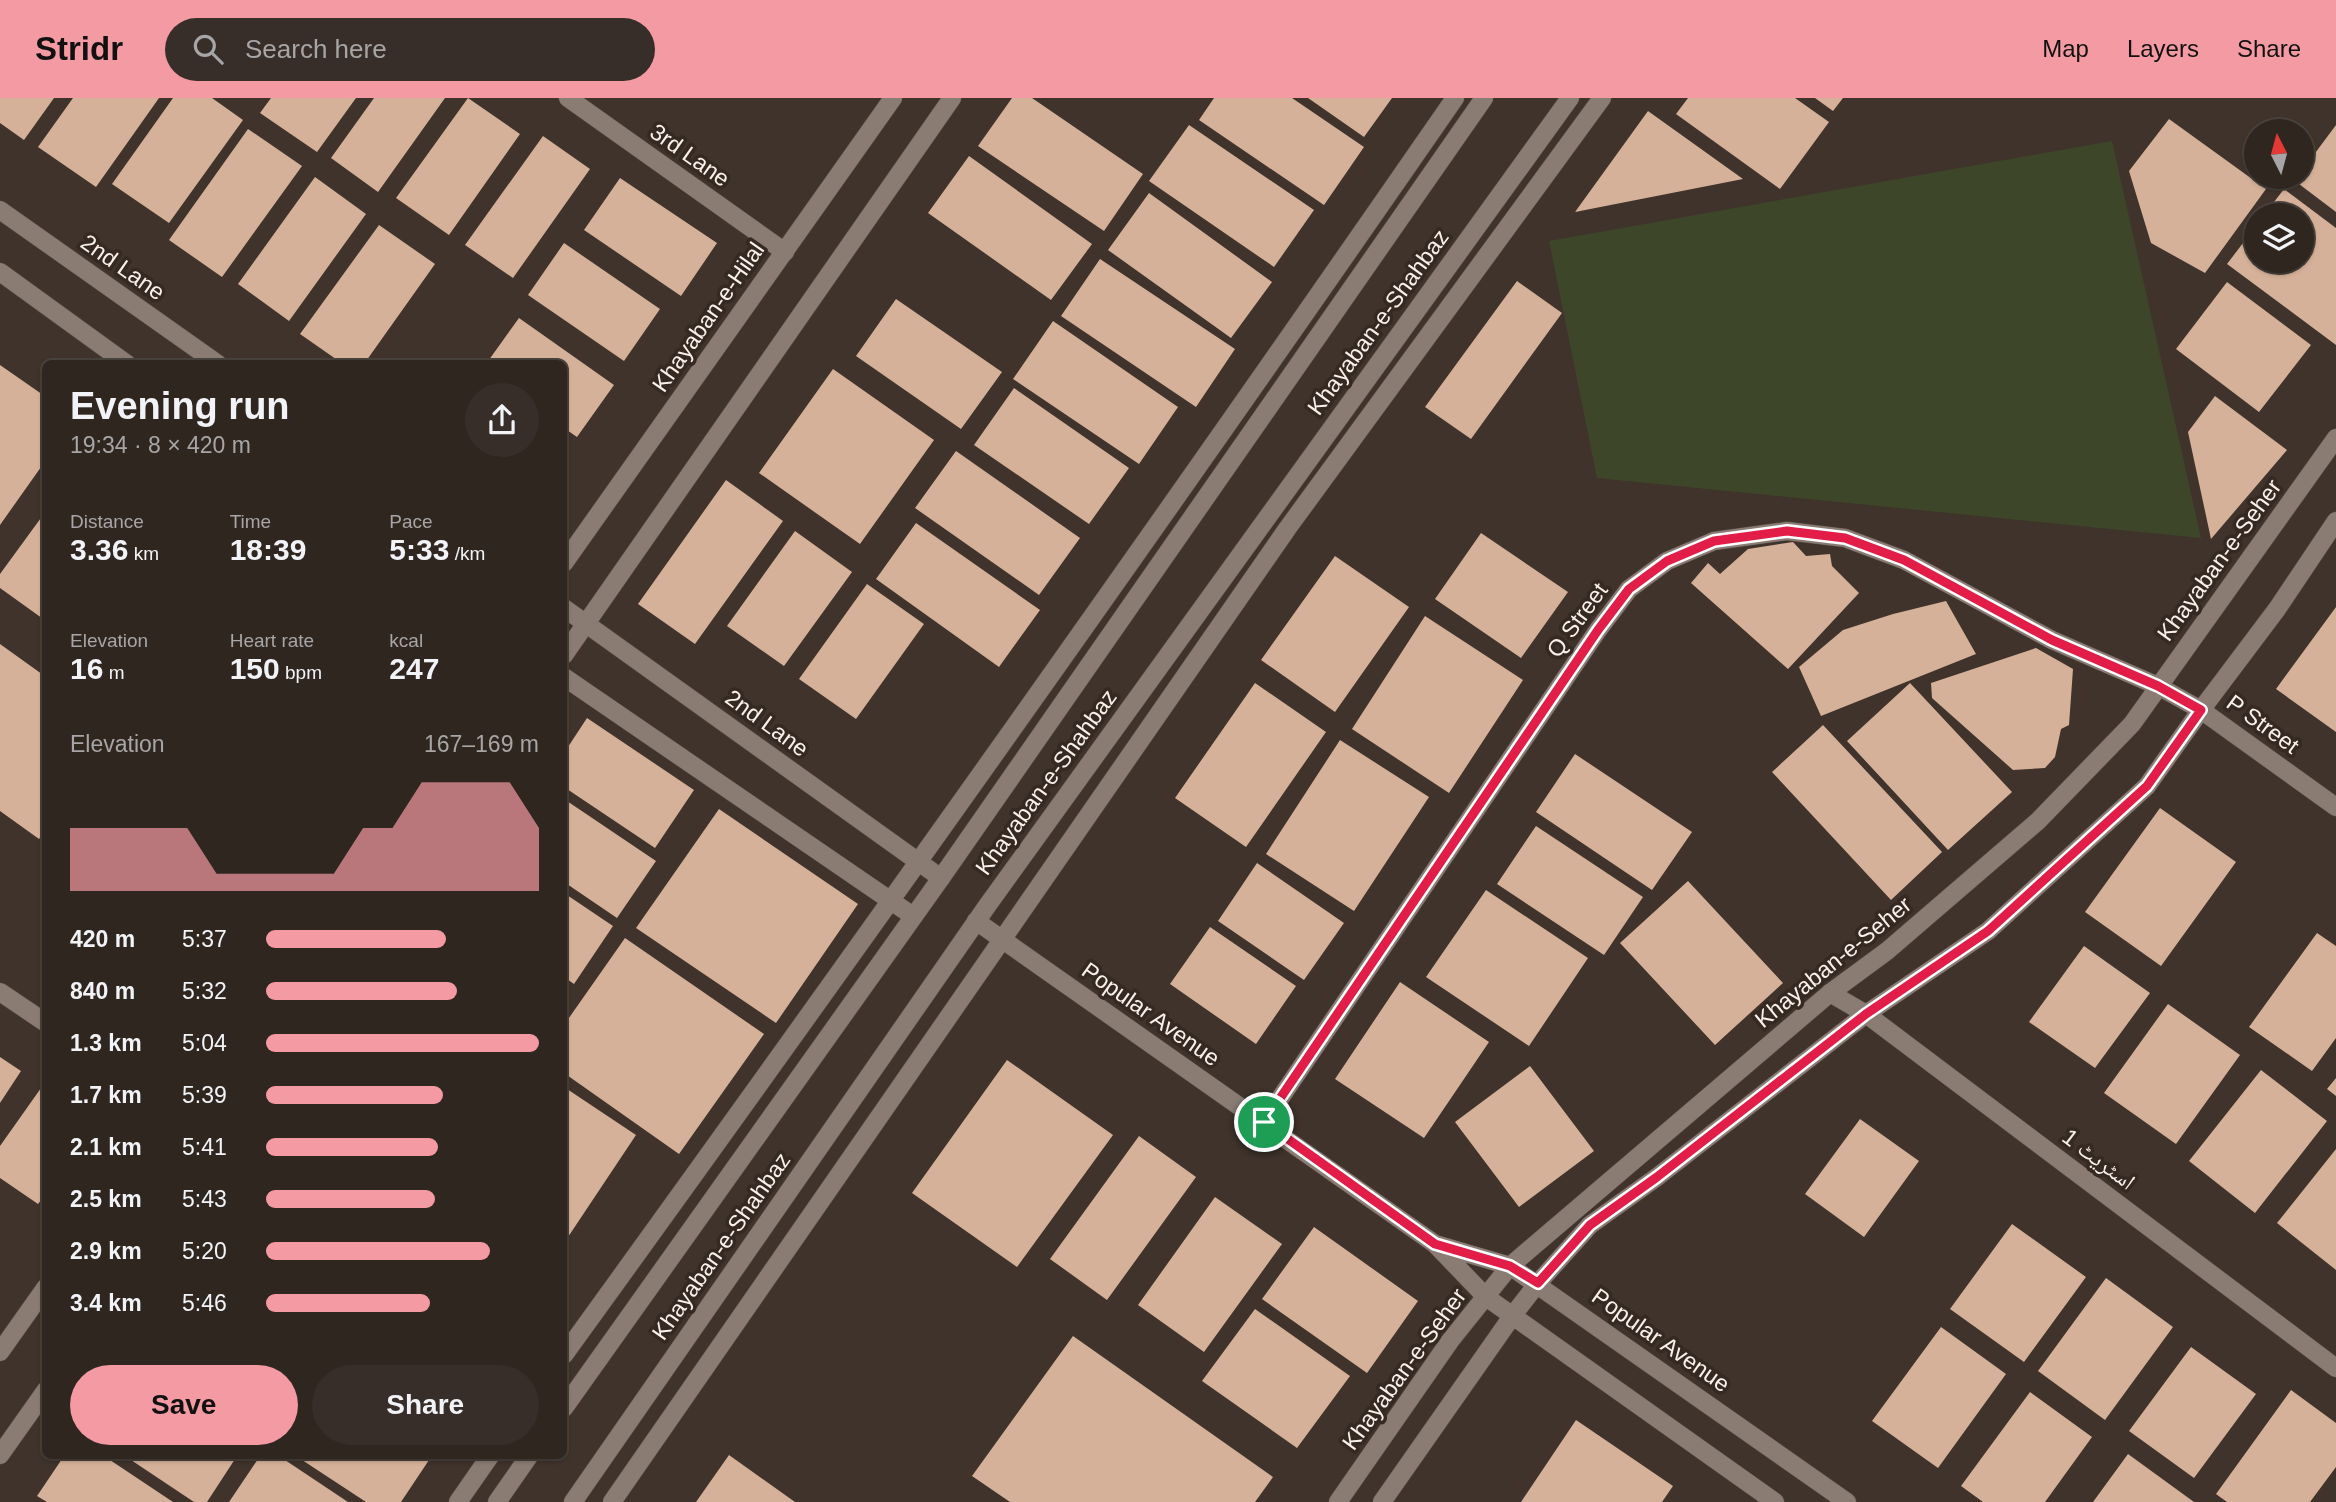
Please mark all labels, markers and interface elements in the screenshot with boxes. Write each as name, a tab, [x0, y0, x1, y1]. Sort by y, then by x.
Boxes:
search box	[165, 18, 655, 81]
text: Stridr	[35, 30, 123, 67]
icon: search	[189, 30, 227, 68]
text: Search here	[245, 34, 387, 64]
text: Map	[2042, 35, 2089, 62]
text: Layers	[2127, 35, 2199, 62]
text: Share	[2237, 35, 2301, 62]
street label: 3rd Lane	[645, 118, 735, 192]
north arrow	[2244, 119, 2314, 189]
map controls	[2244, 119, 2314, 273]
button: layers	[2244, 203, 2314, 273]
street label: Khayaban-e-Shahbaz	[1302, 224, 1454, 420]
street label: 2nd Lane	[76, 229, 170, 305]
street label: Khayaban-e-Hilal	[647, 237, 769, 397]
button: share	[465, 383, 539, 457]
text: Evening run	[70, 385, 290, 427]
text: 19:34 · 8 × 420 m	[70, 432, 251, 458]
street label: Khayaban-e-Seher	[2152, 474, 2286, 646]
text: Distance	[70, 511, 144, 532]
text: Time	[230, 511, 271, 532]
text: Pace	[389, 511, 433, 532]
text: 3.36	[70, 533, 128, 566]
text: 18:39	[230, 533, 306, 566]
text: 5:33	[389, 533, 449, 566]
text: km	[128, 543, 159, 564]
text: /km	[449, 543, 485, 564]
street label: Q Street	[1541, 577, 1613, 662]
text: Elevation	[70, 630, 148, 651]
text: Heart rate	[230, 630, 314, 651]
text: kcal	[389, 630, 423, 651]
text: 16	[70, 652, 103, 685]
text: 150	[230, 652, 280, 685]
text: 247	[389, 652, 439, 685]
text: m	[103, 662, 124, 683]
text: bpm	[280, 662, 322, 683]
street label: 2nd Lane	[721, 684, 813, 762]
street label: Khayaban-e-Shahbaz	[970, 684, 1122, 880]
street label: P Street	[2222, 689, 2305, 759]
text: Elevation	[70, 731, 165, 757]
text: 167–169 m	[424, 731, 539, 757]
street label: Khayaban-e-Seher	[1750, 891, 1916, 1033]
text: 420 m	[70, 926, 135, 952]
text: 5:37	[182, 926, 227, 952]
street label: Popular Avenue	[1077, 957, 1225, 1071]
text: 840 m	[70, 978, 135, 1004]
text: 5:32	[182, 978, 227, 1004]
text: 1.3 km	[70, 1030, 142, 1056]
text: 5:04	[182, 1030, 227, 1056]
text: 1.7 km	[70, 1082, 142, 1108]
text: 5:39	[182, 1082, 227, 1108]
pin	[1234, 1092, 1294, 1152]
icon: arrive	[1245, 1103, 1283, 1141]
street label: اسٹریٹ 1	[2057, 1123, 2140, 1195]
text: 2.1 km	[70, 1134, 142, 1160]
text: 5:41	[182, 1134, 227, 1160]
street label: Khayaban-e-Shahbaz	[647, 1147, 795, 1345]
text: 2.5 km	[70, 1186, 142, 1212]
text: 5:43	[182, 1186, 227, 1212]
text: 2.9 km	[70, 1238, 142, 1264]
text: 5:20	[182, 1238, 227, 1264]
street label: Khayaban-e-Seher	[1337, 1283, 1471, 1455]
street label: Popular Avenue	[1587, 1283, 1735, 1397]
text: 3.4 km	[70, 1290, 142, 1316]
text: 5:46	[182, 1290, 227, 1316]
button: Save	[70, 1365, 298, 1445]
button: Share	[312, 1365, 539, 1445]

